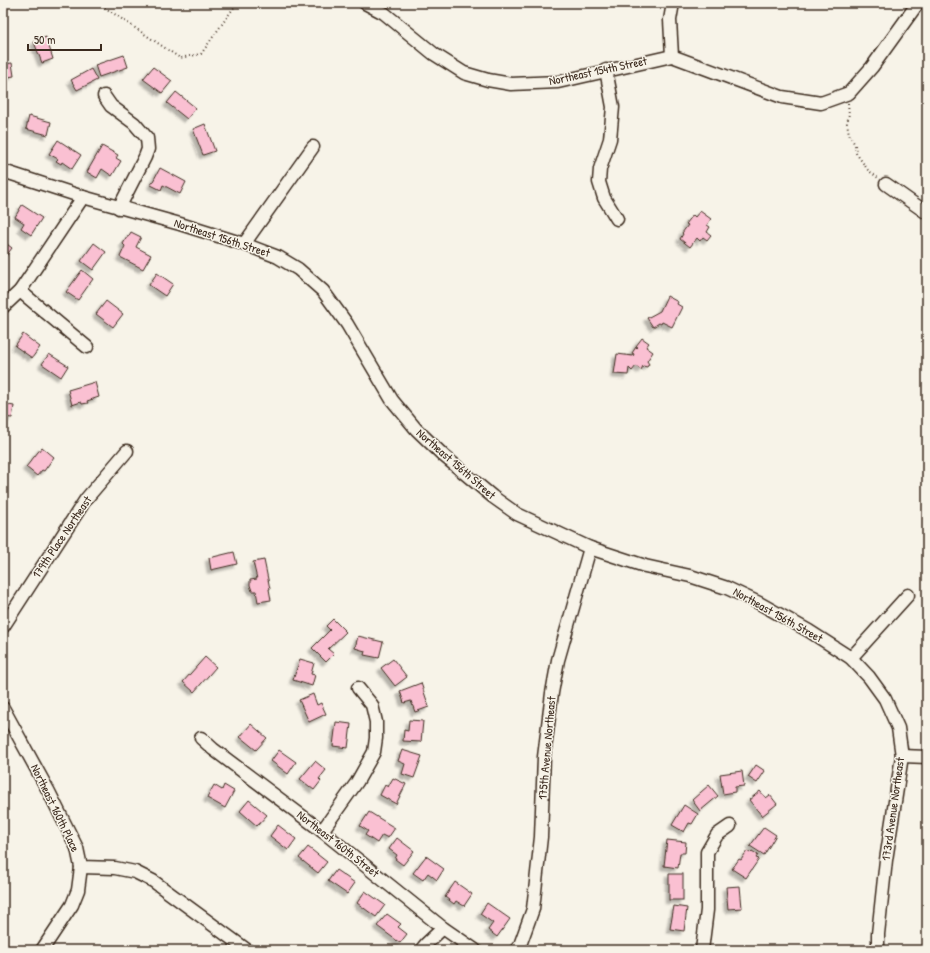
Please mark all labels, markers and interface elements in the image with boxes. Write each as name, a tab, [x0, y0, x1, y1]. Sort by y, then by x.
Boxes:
scale bar	[28, 26, 101, 52]
text: 50 m	[34, 31, 55, 48]
street label: Northeast 154th Street	[547, 52, 649, 89]
street label: Northeast 156th Street	[172, 214, 273, 261]
street label: Northeast 156th Street	[413, 424, 500, 503]
street label: 179th Place Northeast	[28, 492, 96, 581]
street label: Northeast 156th Street	[730, 583, 827, 647]
street label: 175th Avenue Northeast	[534, 695, 560, 800]
street label: 173rd Avenue Northeast	[877, 755, 908, 862]
street label: Northeast 160th Place	[27, 761, 84, 855]
street label: Northeast 160th Street	[294, 806, 384, 882]

